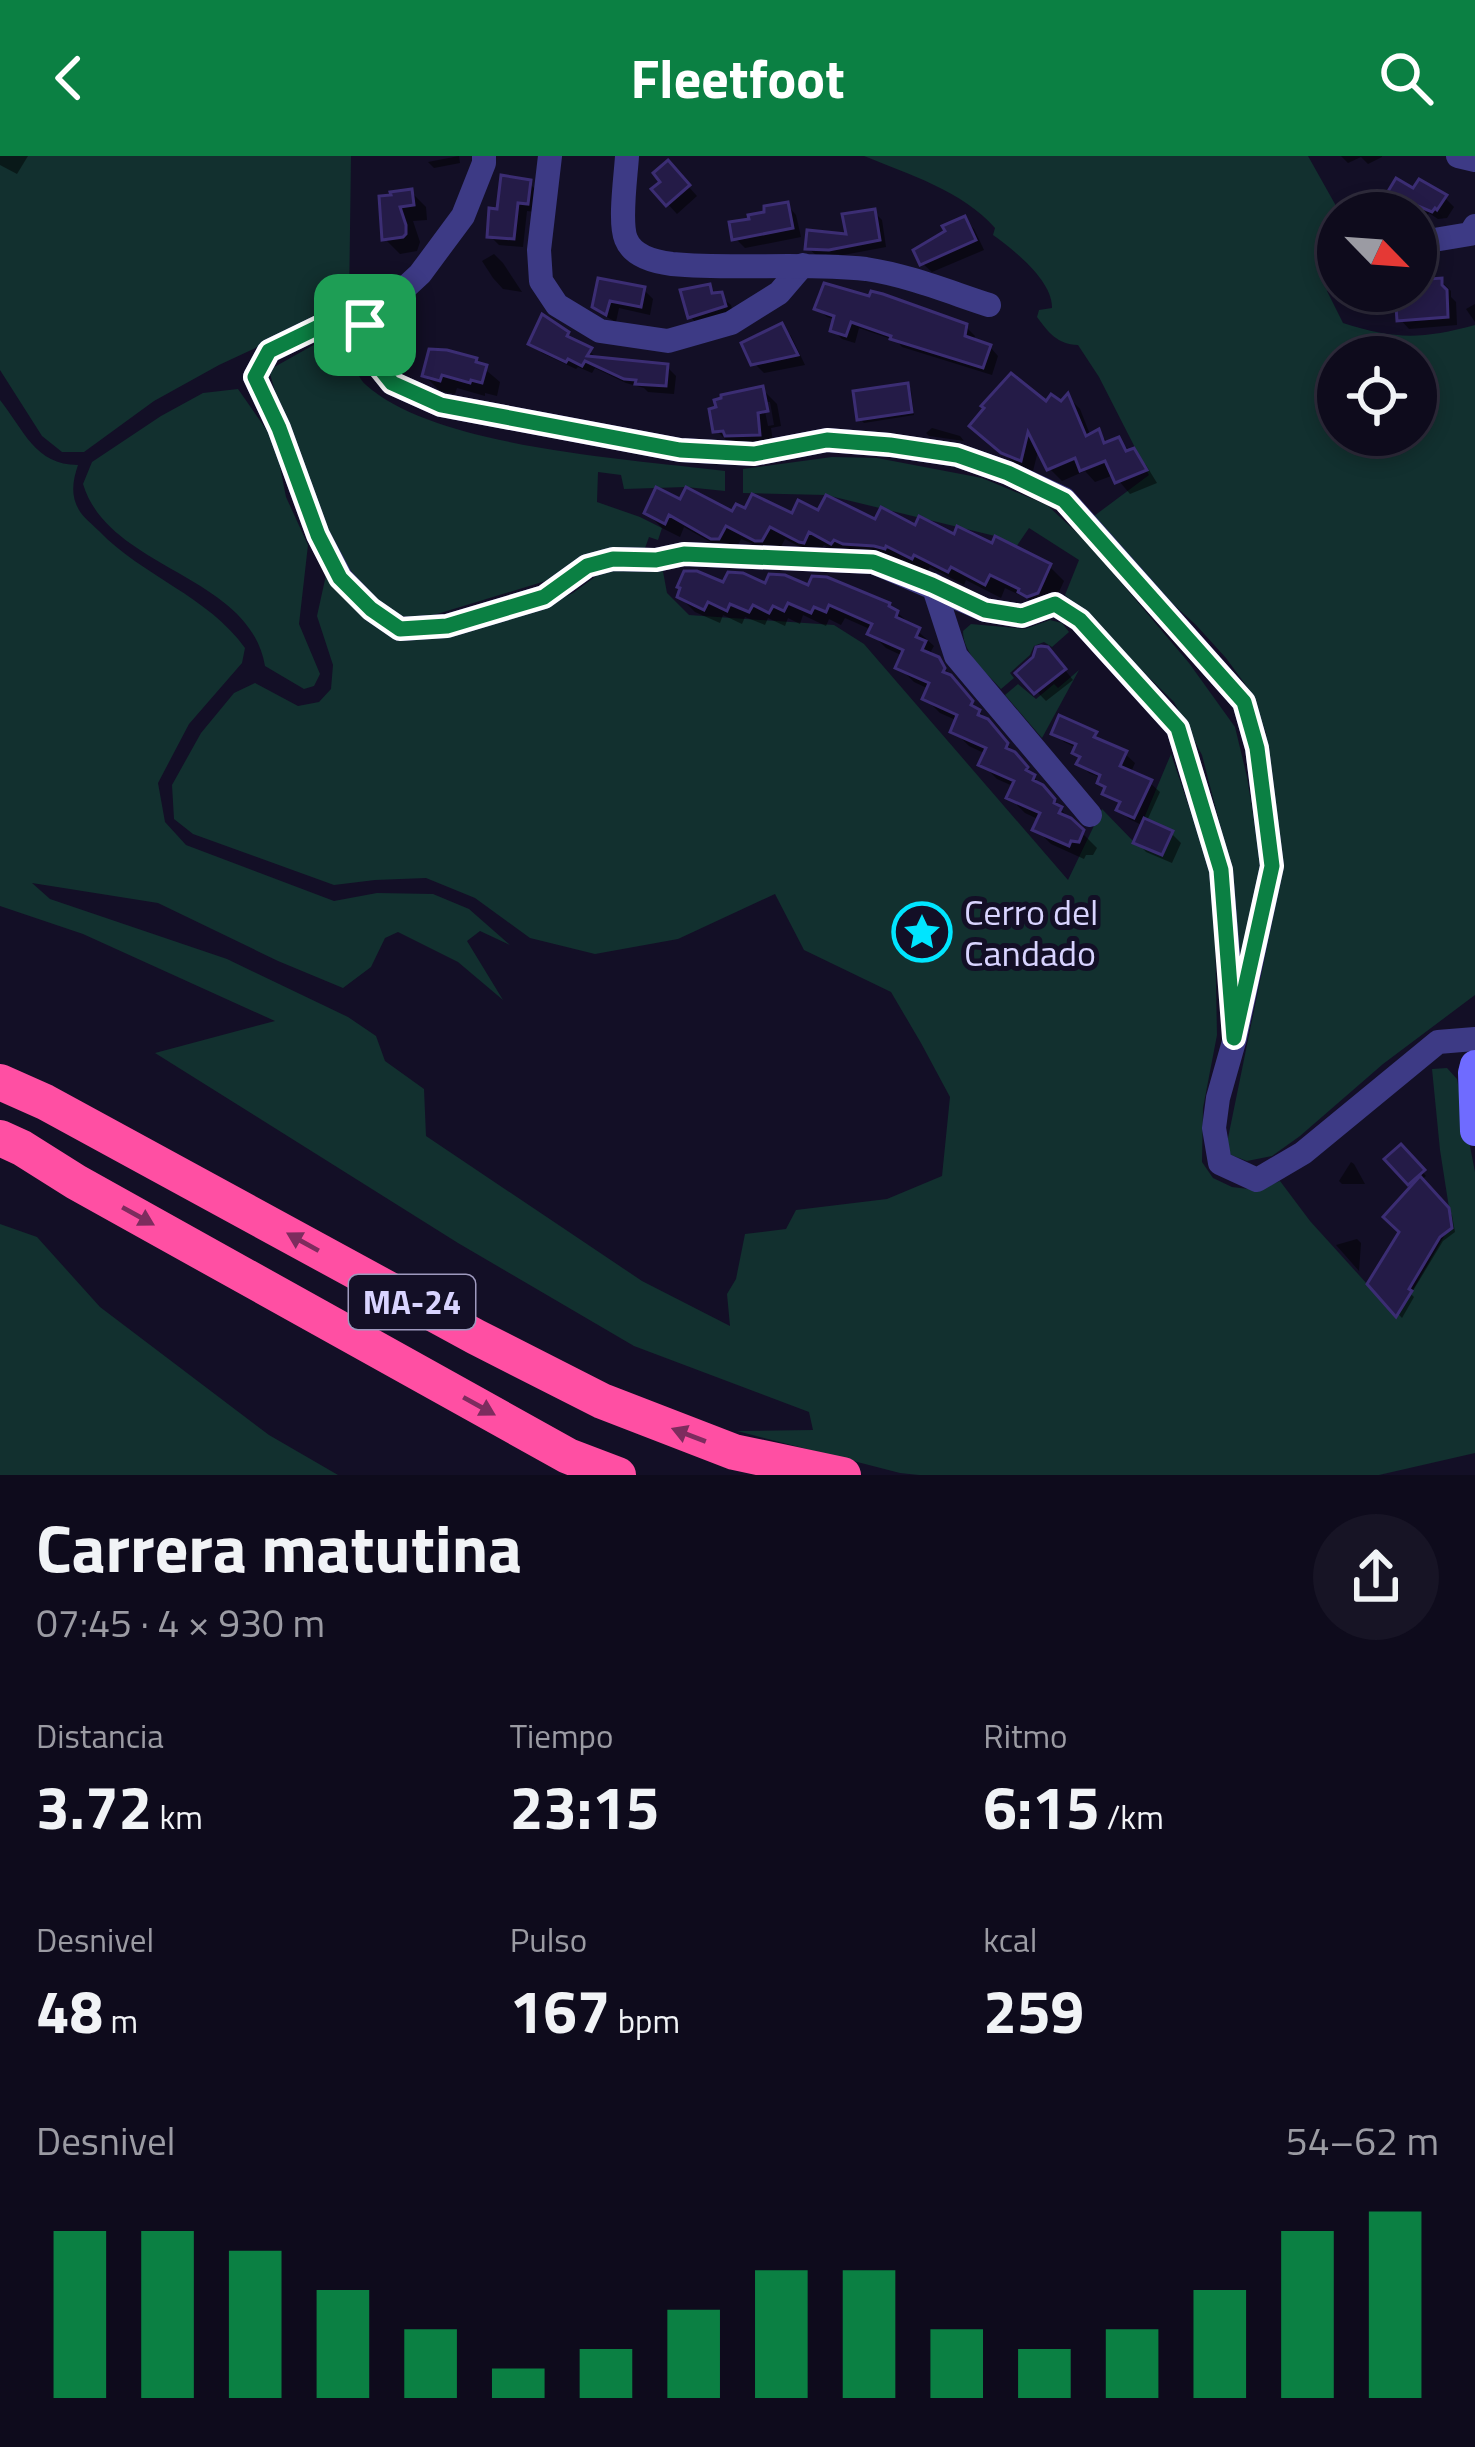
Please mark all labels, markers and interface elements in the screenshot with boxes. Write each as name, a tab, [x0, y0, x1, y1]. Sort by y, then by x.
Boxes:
text: Fleetfoot	[630, 37, 845, 119]
icon: back	[36, 45, 102, 111]
icon: search	[1373, 45, 1439, 111]
north arrow	[1317, 192, 1437, 312]
map controls	[1317, 192, 1437, 456]
pin	[314, 274, 416, 376]
icon: arrive	[332, 292, 398, 358]
button: locate	[1317, 336, 1437, 456]
place label: Cerro del Candado	[964, 884, 1098, 980]
place icon: Cerro del Candado	[891, 901, 953, 963]
one-way arrow	[121, 1205, 155, 1226]
one-way arrow	[286, 1233, 320, 1254]
road number: MA-24	[349, 1275, 475, 1329]
one-way arrow	[462, 1395, 496, 1416]
one-way arrow	[671, 1424, 707, 1443]
text: Carrera matutina	[36, 1497, 522, 1598]
button: share	[1313, 1514, 1439, 1640]
text: 07:45 · 4 × 930 m	[36, 1593, 325, 1652]
text: Distancia	[36, 1711, 164, 1761]
text: Tiempo	[510, 1711, 613, 1761]
text: Ritmo	[983, 1711, 1067, 1761]
text: 3.72	[36, 1761, 152, 1852]
text: 23:15	[510, 1761, 659, 1852]
text: 6:15	[983, 1761, 1100, 1852]
text: km	[152, 1792, 203, 1842]
text: /km	[1100, 1792, 1164, 1842]
text: Desnivel	[36, 1915, 154, 1965]
text: Pulso	[510, 1915, 587, 1965]
text: kcal	[983, 1915, 1037, 1965]
text: 48	[36, 1965, 103, 2056]
text: 167	[510, 1965, 610, 2056]
text: 259	[983, 1965, 1084, 2056]
text: m	[103, 1996, 138, 2046]
text: bpm	[610, 1996, 680, 2046]
text: Desnivel	[36, 2111, 176, 2170]
text: 54–62 m	[1286, 2111, 1439, 2170]

